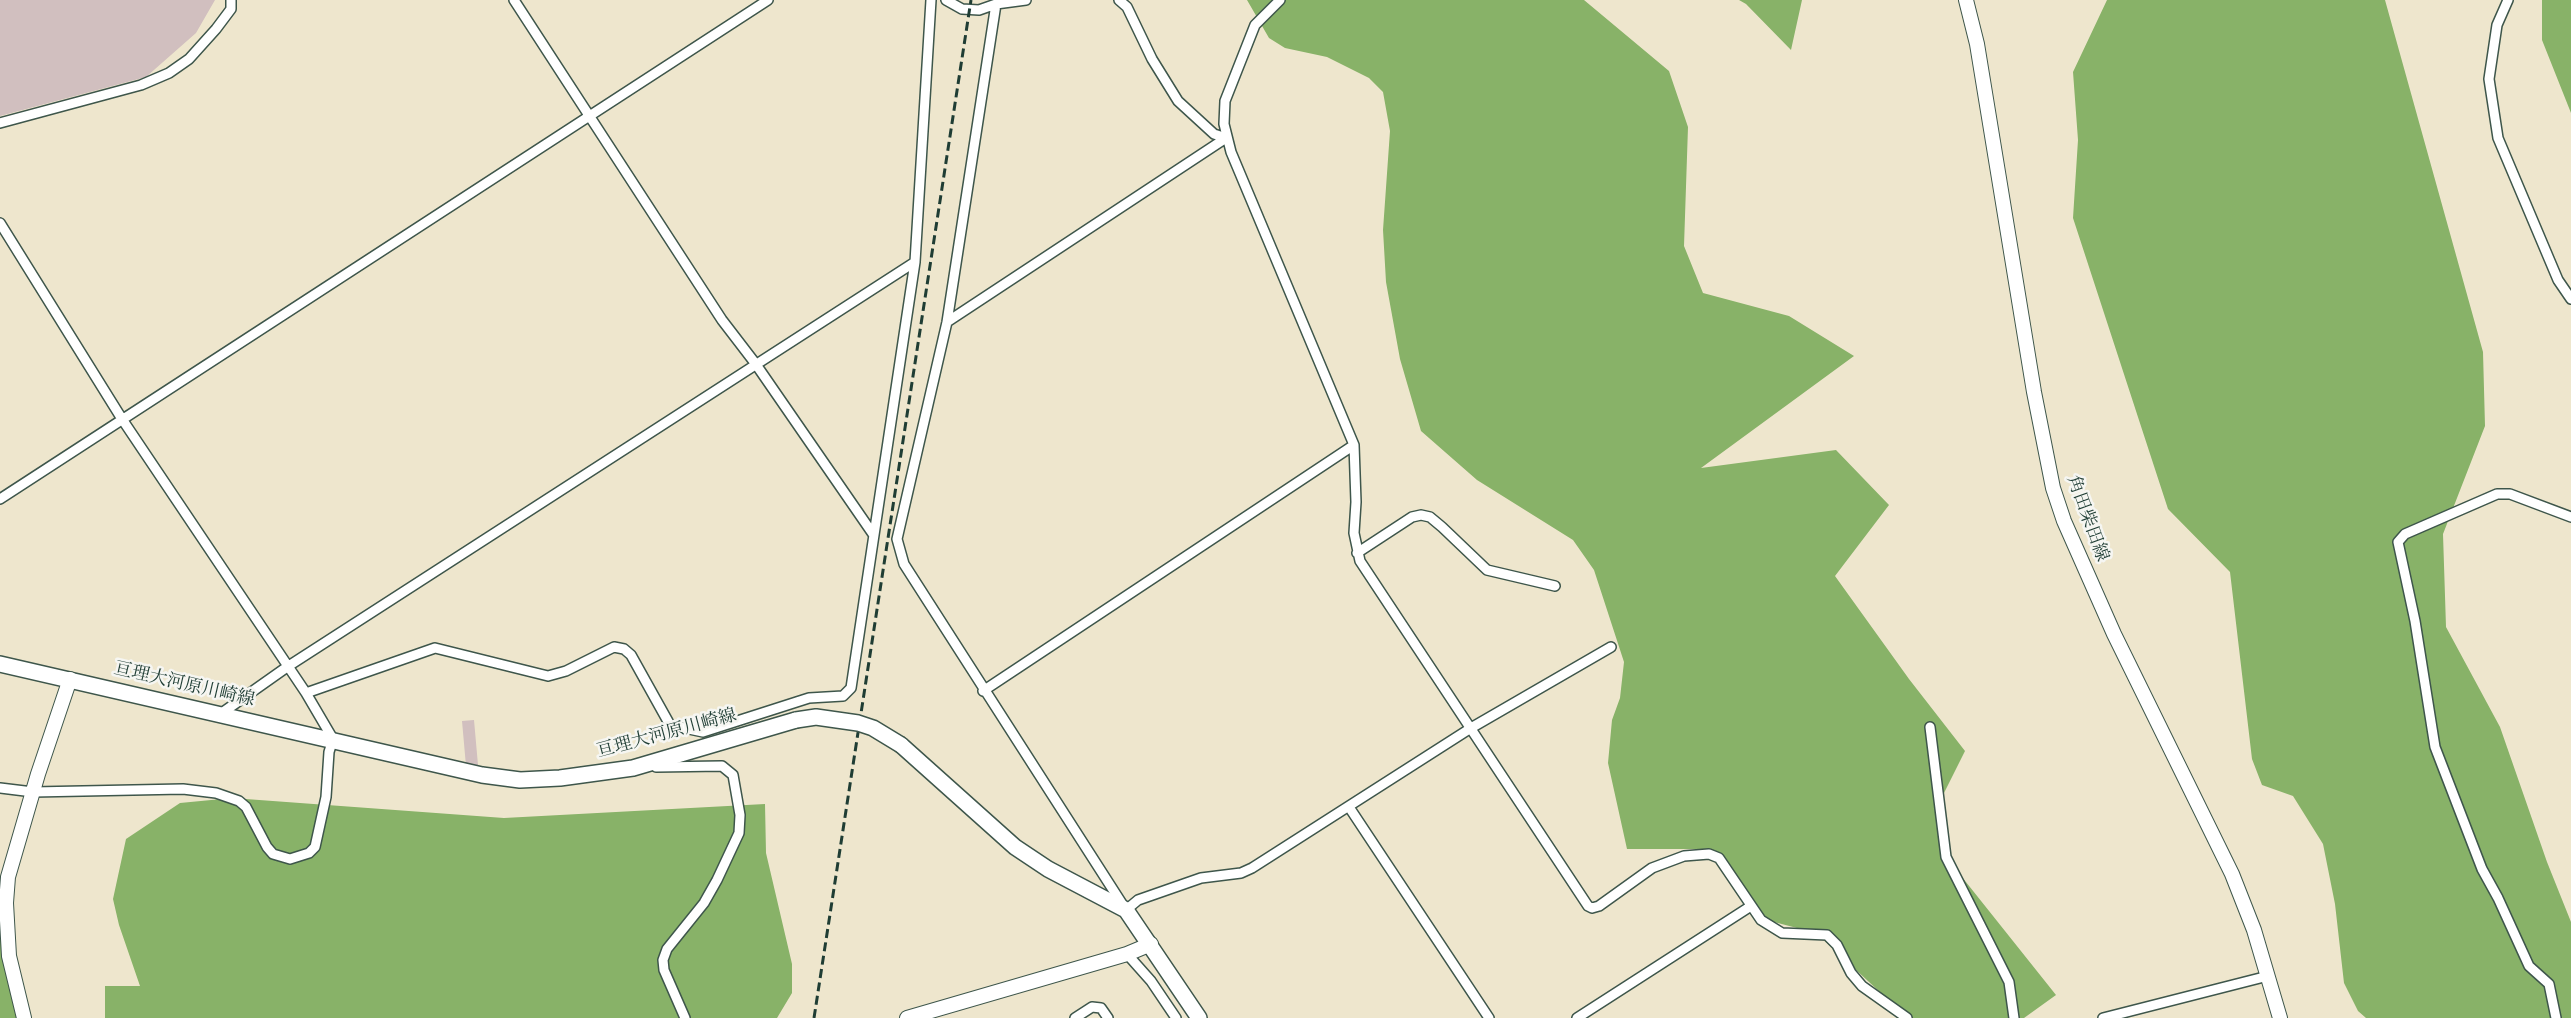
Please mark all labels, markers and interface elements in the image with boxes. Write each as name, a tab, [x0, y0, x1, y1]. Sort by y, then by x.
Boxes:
street label: 角田柴田線	[2060, 473, 2112, 565]
street label: 亘理大河原川崎線	[111, 659, 257, 713]
street label: 亘理大河原川崎線	[595, 706, 739, 764]

